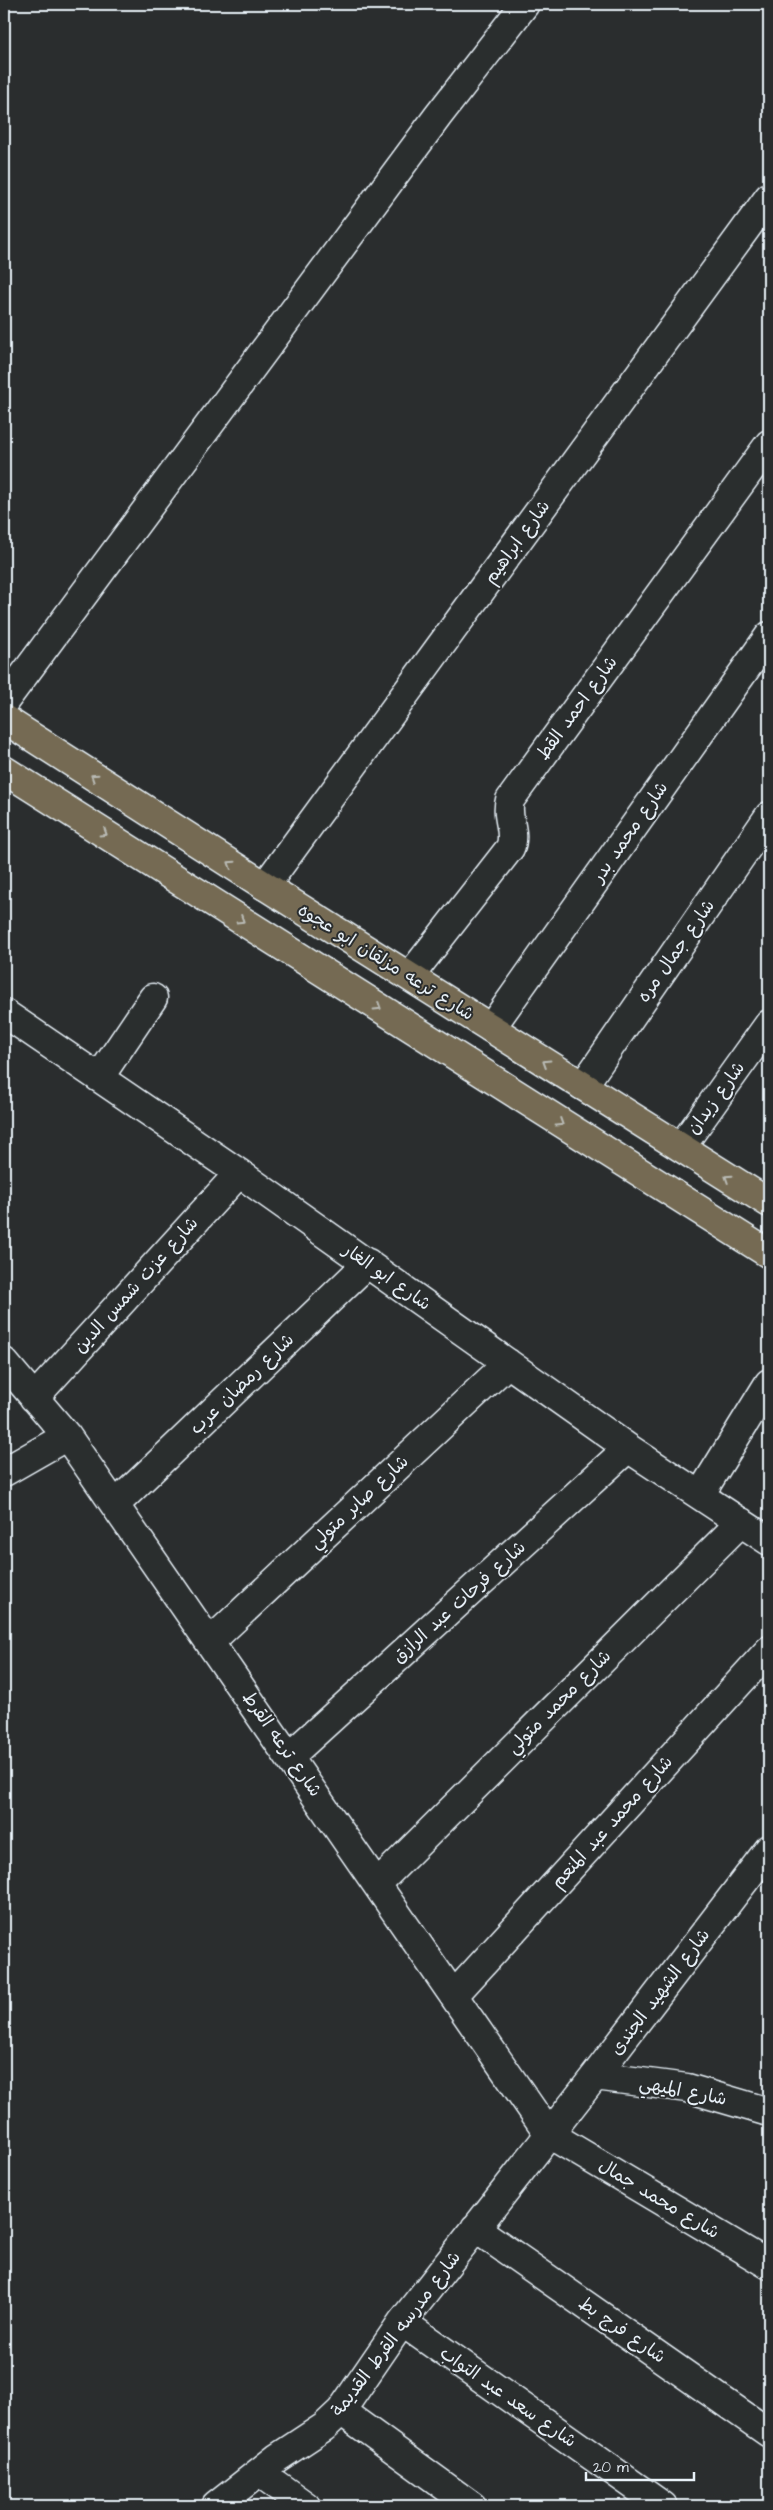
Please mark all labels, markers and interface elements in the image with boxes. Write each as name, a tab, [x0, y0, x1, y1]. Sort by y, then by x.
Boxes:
street label: شارع ابراهيم	[478, 495, 557, 590]
street label: شارع احمد القط	[531, 651, 623, 765]
one-way arrow	[90, 773, 99, 783]
street label: شارع محمد بدر	[585, 776, 674, 889]
one-way arrow	[99, 827, 108, 837]
one-way arrow	[227, 861, 236, 871]
street label: شارع جمال مره	[631, 894, 721, 1008]
street label: شارع ترعه مزلقان ابو عجوه	[293, 897, 479, 1027]
one-way arrow	[236, 914, 245, 924]
one-way arrow	[373, 1001, 382, 1011]
street label: شارع زيدان	[681, 1056, 751, 1140]
one-way arrow	[542, 1059, 551, 1069]
one-way arrow	[555, 1116, 564, 1126]
one-way arrow	[724, 1174, 733, 1184]
street label: شارع عزت شمس الدين	[68, 1211, 204, 1359]
street label: شارع ابو الغار	[336, 1236, 436, 1316]
street label: شارع رمضان عرب	[184, 1328, 300, 1440]
street label: شارع صابر متولي	[304, 1449, 416, 1557]
street label: شارع فرحات عبد الرازق	[387, 1535, 531, 1669]
street label: شارع محمد متولي	[501, 1644, 619, 1762]
street label: شارع ترعه القرط	[236, 1686, 328, 1802]
street label: شارع محمد عبد المنعم	[545, 1750, 679, 1895]
street label: شارع الشهيد الجندى	[604, 1924, 716, 2060]
street label: شارع الميهي	[636, 2070, 729, 2115]
street label: شارع محمد جمال	[594, 2153, 724, 2245]
street label: شارع مدرسه القرط القديمة	[325, 2246, 467, 2422]
street label: شارع فرج بط	[573, 2291, 671, 2369]
street label: شارع سعد عبد التواب	[435, 2340, 581, 2454]
scale bar	[586, 2450, 693, 2482]
text: 20 m	[593, 2457, 629, 2478]

